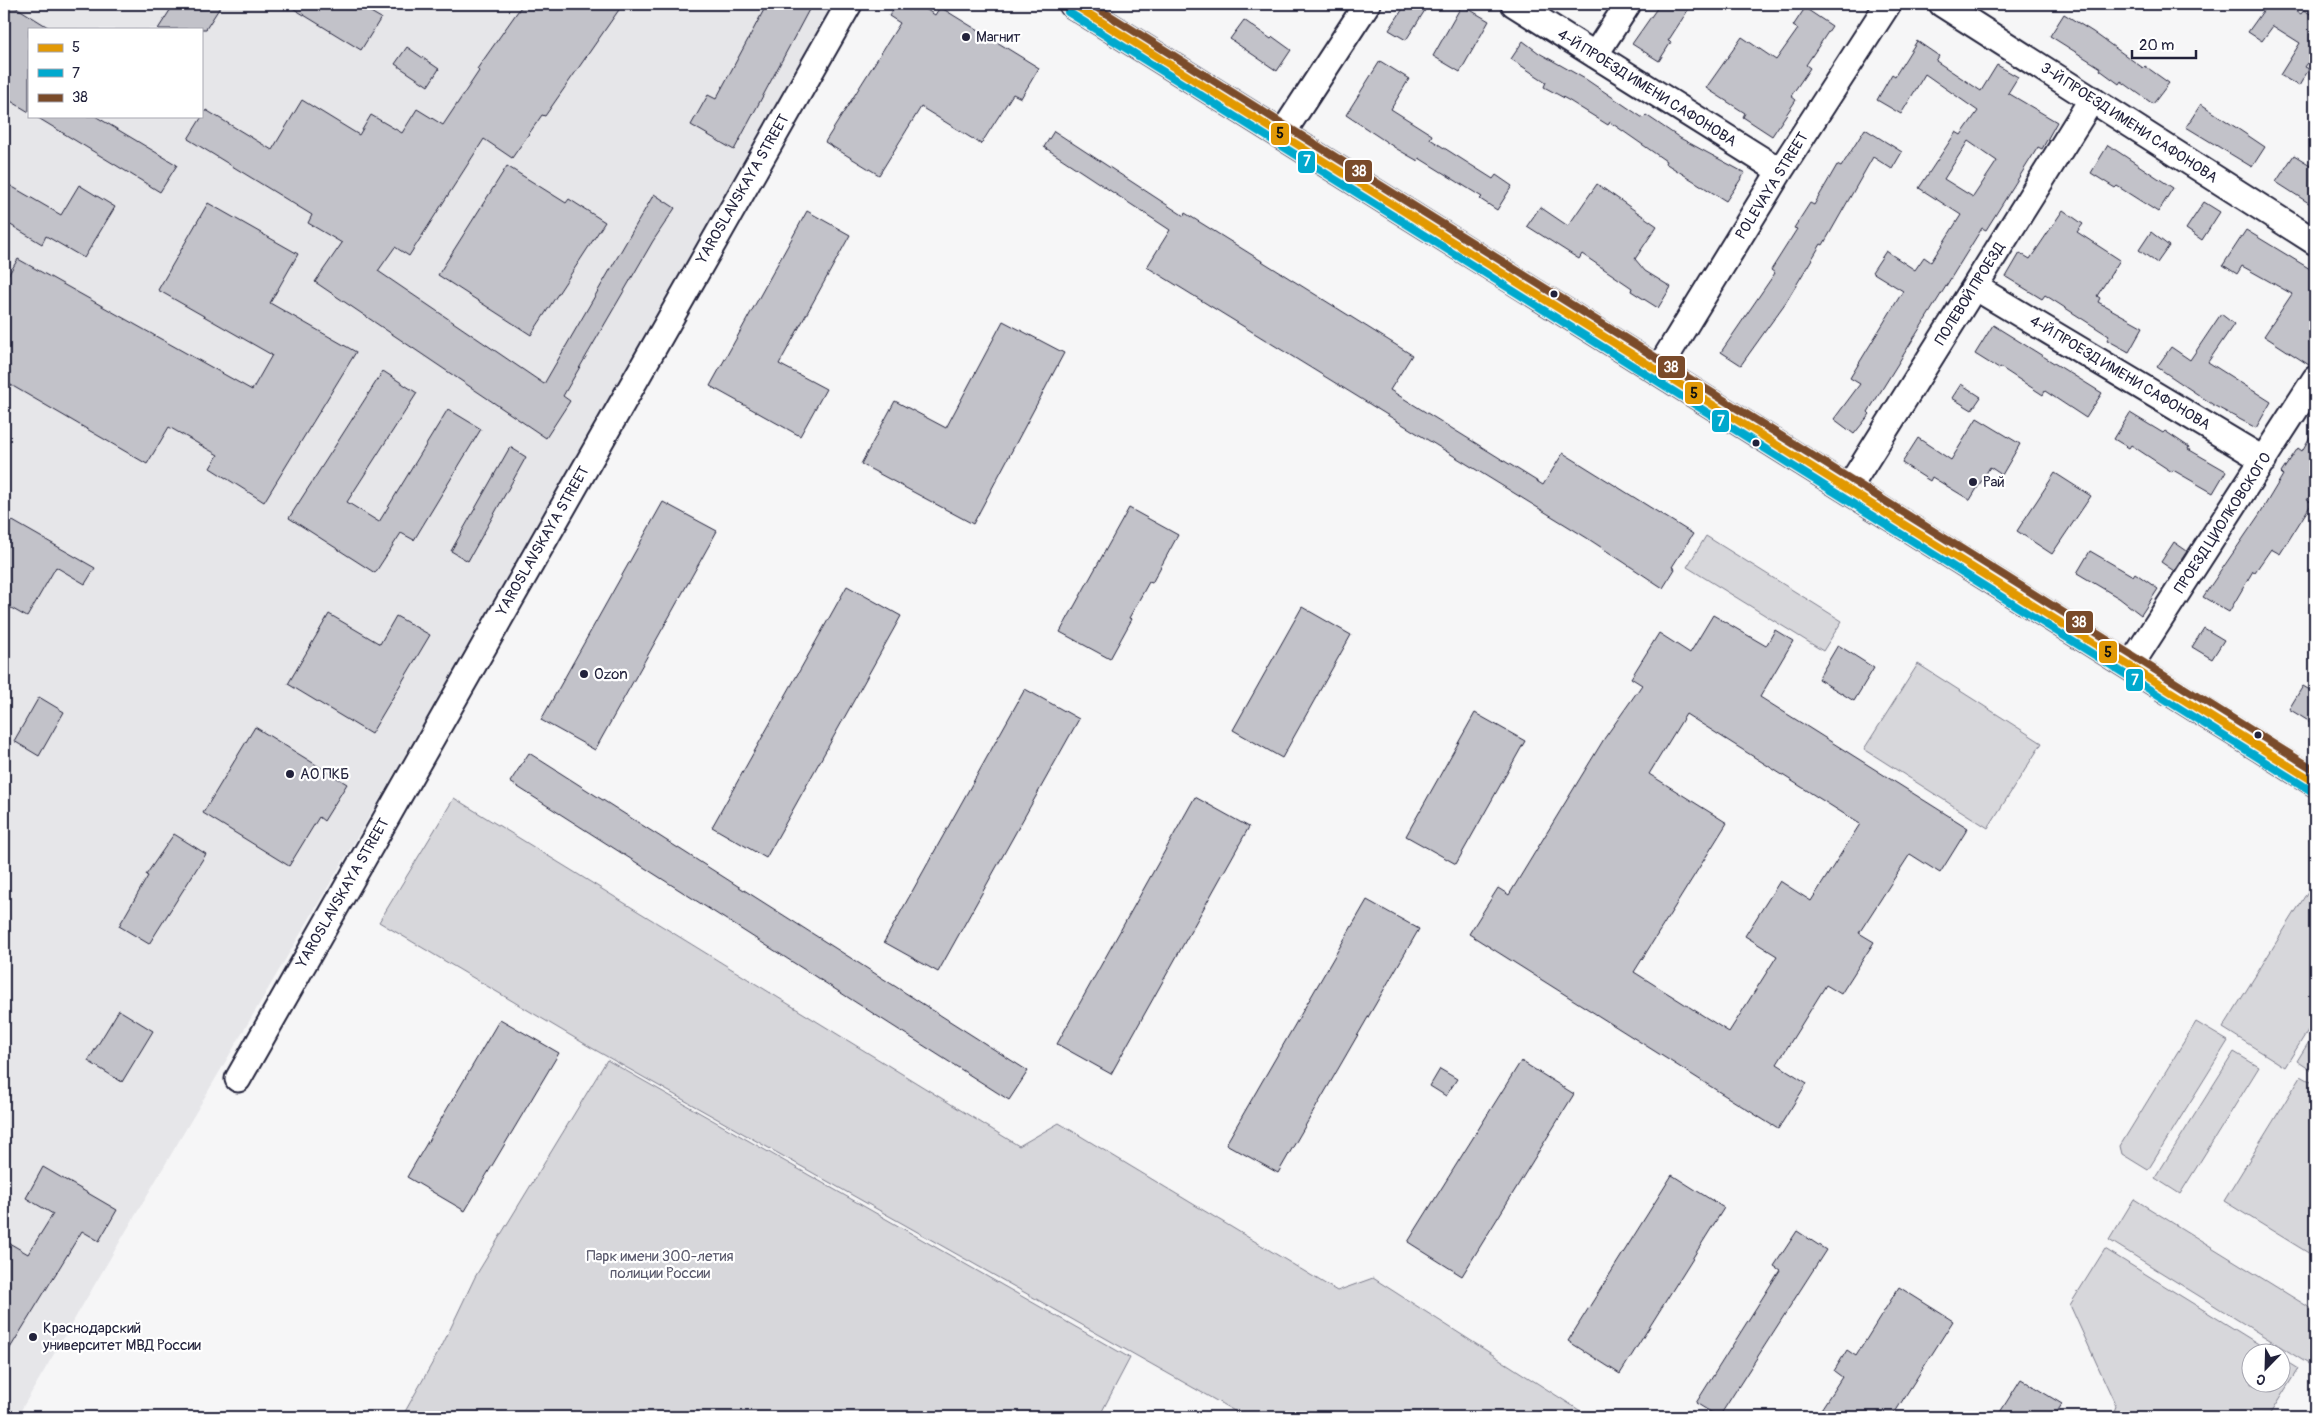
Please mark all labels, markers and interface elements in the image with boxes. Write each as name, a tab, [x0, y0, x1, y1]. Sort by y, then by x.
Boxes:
street label: 4-Й ПРОЕЗД ИМЕНИ САФОНОВА	[1554, 25, 1740, 151]
legend	[28, 28, 202, 118]
place label: Магнит	[976, 28, 1021, 47]
scale bar	[2132, 28, 2195, 60]
marker: Магнит	[960, 31, 972, 43]
text: 20 m	[2139, 36, 2174, 55]
text: 5	[72, 38, 80, 57]
street label: 3-Й ПРОЕЗД ИМЕНИ САФОНОВА	[2037, 59, 2221, 188]
text: 7	[72, 64, 80, 83]
text: 38	[72, 88, 88, 107]
street label: YAROSLAVSKAYA STREET	[692, 111, 794, 268]
line badge: 5	[1270, 122, 1290, 146]
text: 5	[1276, 125, 1284, 142]
street label: POLEVAYA STREET	[1731, 129, 1813, 243]
line badge: 7	[1297, 150, 1316, 174]
text: 7	[1303, 153, 1311, 170]
line badge: 38	[1344, 159, 1373, 183]
text: 38	[1352, 163, 1366, 180]
street label: ПОЛЕВОЙ ПРОЕЗД	[1931, 238, 2010, 349]
unlabelled marker	[1549, 289, 1559, 299]
street label: 4-Й ПРОЕЗД ИМЕНИ САФОНОВА	[2026, 311, 2214, 435]
line badge: 38	[1657, 355, 1686, 379]
text: 38	[1664, 359, 1678, 376]
line badge: 5	[1684, 381, 1704, 405]
text: 5	[1690, 385, 1698, 402]
line badge: 7	[1711, 409, 1730, 433]
text: 7	[1717, 413, 1725, 430]
unlabelled marker	[1751, 438, 1761, 448]
street label: ПРОЕЗД ЦИОЛКОВСКОГО	[2170, 449, 2276, 597]
street label: YAROSLAVSKAYA STREET	[492, 463, 594, 620]
place label: Рай	[1983, 473, 2005, 492]
marker: Рай	[1967, 476, 1979, 488]
line badge: 38	[2065, 610, 2094, 634]
text: 38	[2072, 614, 2086, 631]
line badge: 5	[2098, 640, 2118, 664]
text: 5	[2104, 644, 2112, 661]
place label: Ozon	[594, 665, 628, 684]
marker: Ozon	[578, 668, 590, 680]
line badge: 7	[2125, 668, 2144, 692]
text: 7	[2131, 672, 2139, 689]
unlabelled marker	[2253, 730, 2263, 740]
place label: АО ПКБ	[300, 765, 349, 784]
marker: АО ПКБ	[284, 768, 296, 780]
street label: YAROSLAVSKAYA STREET	[292, 815, 394, 972]
park label: Парк имени 300-летия полиции России	[586, 1247, 734, 1283]
place label: Краснодарский университет МВД России	[42, 1319, 201, 1355]
marker: Краснодарский университет МВД России	[27, 1331, 39, 1343]
north arrow	[2242, 1344, 2292, 1394]
text: С	[2253, 1370, 2268, 1389]

